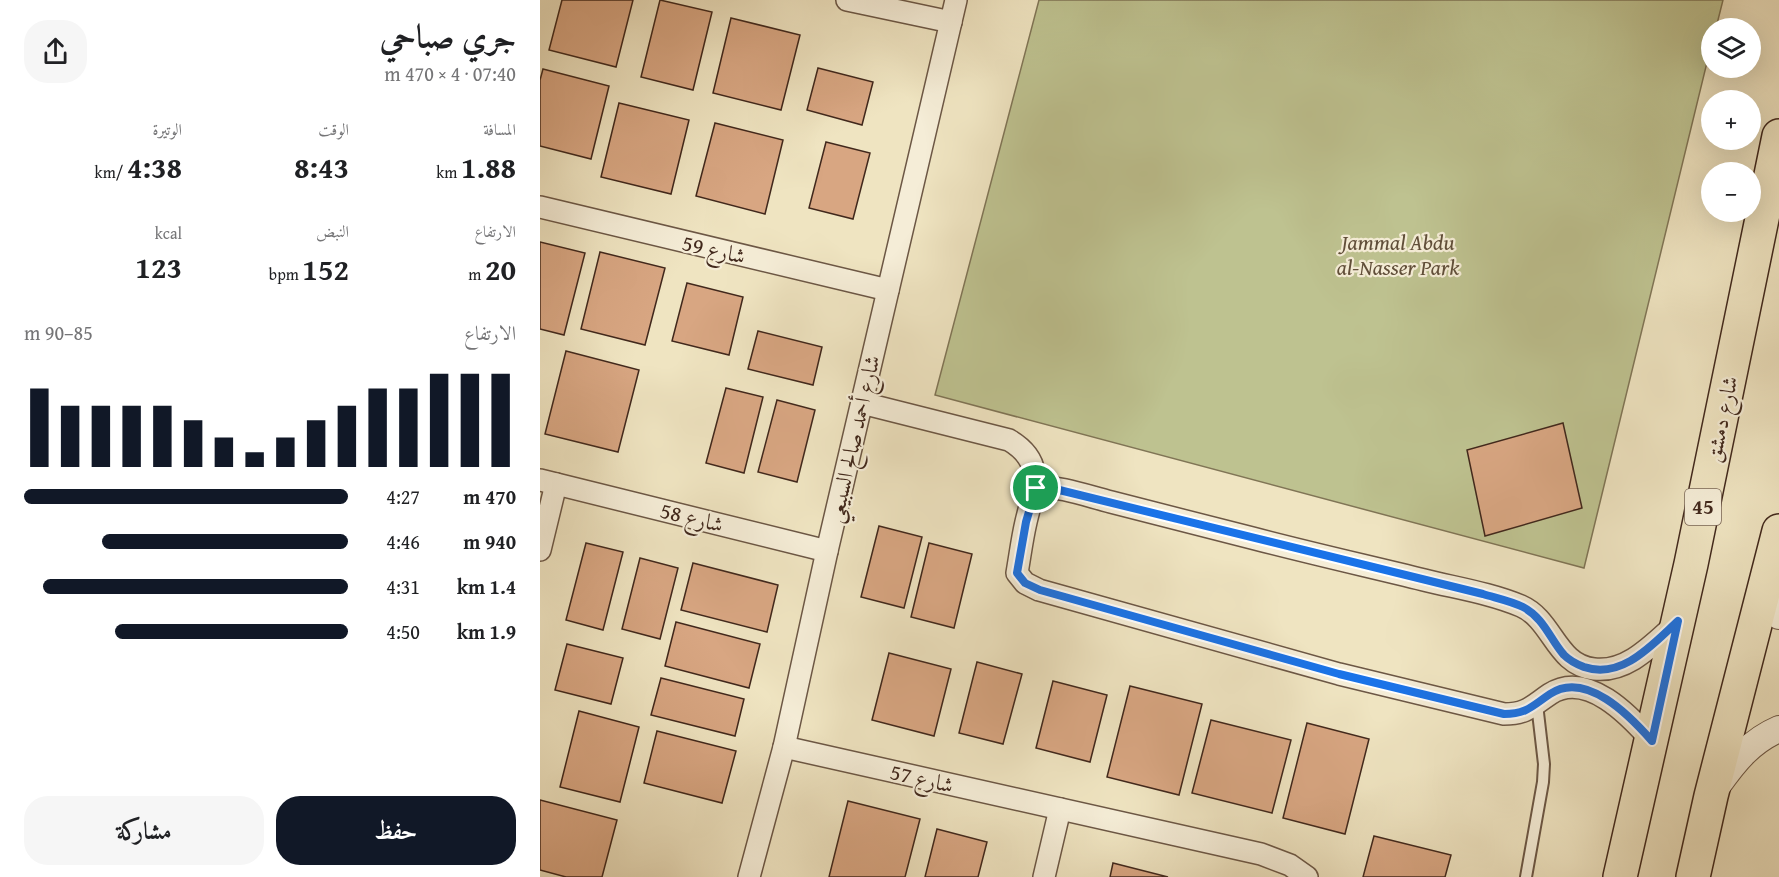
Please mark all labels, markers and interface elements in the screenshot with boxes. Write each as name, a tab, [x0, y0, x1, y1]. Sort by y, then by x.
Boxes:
text: جري صباحي	[380, 12, 516, 60]
map controls	[1701, 18, 1761, 222]
button: layers	[1701, 18, 1761, 78]
button: share	[24, 20, 87, 83]
text: 07:40 · 4 × 470 m	[384, 59, 516, 88]
button: +	[1701, 90, 1761, 150]
text: الوتيرة	[152, 117, 182, 141]
text: الوقت	[318, 117, 349, 141]
text: المسافة	[483, 117, 516, 141]
text: 4:38	[127, 145, 182, 189]
text: 8:43	[294, 145, 349, 189]
text: 1.88	[461, 145, 516, 189]
text: /km	[95, 160, 127, 184]
text: km	[436, 160, 461, 184]
button: −	[1701, 162, 1761, 222]
text: النبض	[316, 219, 349, 243]
text: الارتفاع	[474, 219, 516, 243]
text: kcal	[155, 221, 182, 245]
street label: شارع 59	[678, 226, 749, 275]
park label: Jammal Abdu al-Nasser Park	[1337, 226, 1460, 283]
text: 123	[135, 245, 182, 289]
text: 152	[302, 247, 349, 291]
text: 20	[485, 247, 516, 291]
text: bpm	[269, 262, 302, 286]
text: m	[468, 262, 485, 286]
text: 85–90 m	[24, 318, 93, 347]
text: الارتفاع	[464, 318, 516, 347]
street label: شارع أحمد صالح السبيعي	[818, 352, 893, 527]
street label: شارع دمشق	[1696, 373, 1749, 466]
pin	[1010, 462, 1061, 513]
icon: arrive	[1019, 471, 1052, 504]
text: 4:27	[386, 482, 420, 511]
text: 470 m	[463, 482, 516, 511]
road number: 45	[1685, 489, 1721, 525]
street label: شارع 58	[656, 494, 727, 543]
text: 4:46	[386, 527, 420, 556]
text: 940 m	[463, 527, 516, 556]
text: 4:31	[386, 572, 420, 601]
text: 1.4 km	[457, 572, 516, 601]
text: 4:50	[386, 617, 420, 646]
text: 1.9 km	[457, 617, 516, 646]
street label: شارع 57	[886, 755, 957, 804]
button: مشاركة	[24, 796, 264, 865]
button: حفظ	[276, 796, 516, 865]

